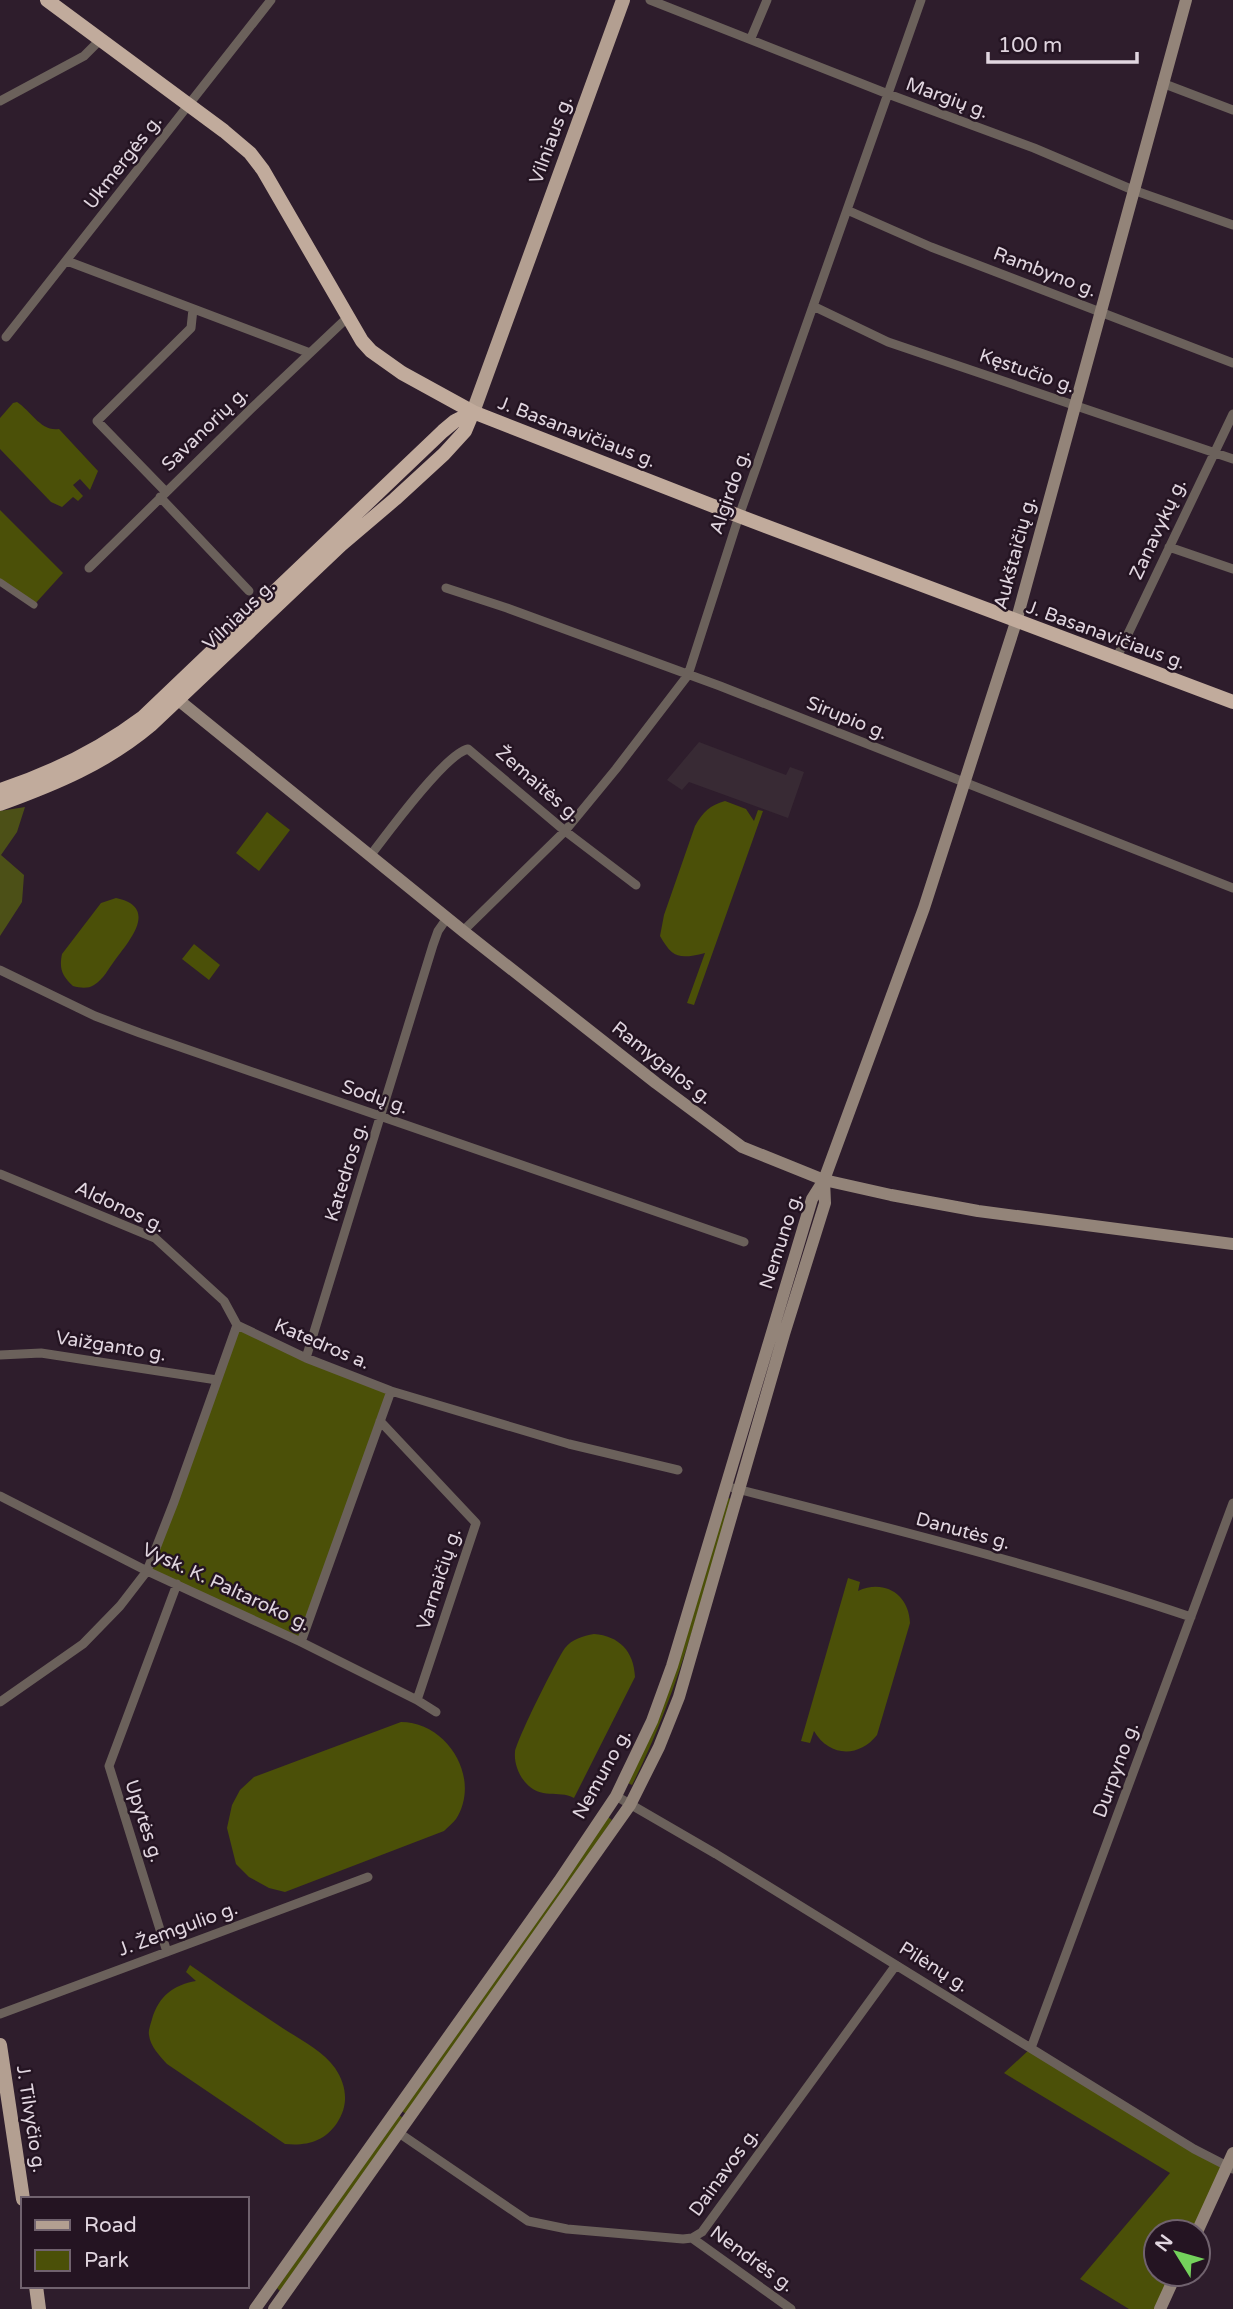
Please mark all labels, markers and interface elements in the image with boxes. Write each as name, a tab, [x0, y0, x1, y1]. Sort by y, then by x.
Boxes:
scale bar	[988, 21, 1137, 65]
text: 100 m	[998, 33, 1062, 58]
street label: Margių g.	[903, 73, 991, 123]
street label: Vilniaus g.	[525, 93, 577, 187]
street label: Ukmergės g.	[79, 111, 167, 213]
street label: Rambyno g.	[990, 242, 1100, 302]
street label: Kęstučio g.	[976, 344, 1078, 398]
street label: Savanorių g.	[157, 382, 253, 476]
street label: J. Basanavičiaus g.	[495, 392, 659, 472]
street label: Algirdo g.	[705, 447, 755, 537]
street label: Zanavykų g.	[1125, 475, 1191, 583]
street label: Aukštaičių g.	[989, 494, 1041, 612]
street label: Vilniaus g.	[198, 575, 280, 655]
street label: J. Basanavičiaus g.	[1024, 596, 1188, 674]
street label: Sirupio g.	[803, 692, 891, 744]
street label: Žemaitės g.	[491, 741, 585, 827]
street label: Ramygalos g.	[607, 1017, 717, 1109]
street label: Sodų g.	[339, 1075, 411, 1119]
street label: Katedros g.	[320, 1120, 372, 1224]
street label: Aldonos g.	[72, 1177, 168, 1237]
street label: Nemuno g.	[755, 1190, 807, 1292]
street label: Katedros a.	[271, 1314, 373, 1374]
street label: Vaižganto g.	[54, 1326, 168, 1366]
street label: Danutės g.	[913, 1508, 1013, 1554]
street label: Varnaičių g.	[412, 1525, 466, 1633]
street label: Vysk. K. Paltaroko g.	[139, 1538, 313, 1636]
street label: Durpyno g.	[1089, 1719, 1143, 1821]
street label: Nemuno g.	[568, 1725, 636, 1823]
street label: Upytės g.	[120, 1777, 168, 1865]
street label: J. Žemgulio g.	[115, 1897, 241, 1961]
street label: Pilėnų g.	[895, 1937, 973, 1997]
street label: J. Tilvyčio g.	[12, 2064, 50, 2174]
street label: Dainavos g.	[685, 2123, 763, 2221]
legend	[21, 2197, 248, 2288]
text: Road	[84, 2213, 137, 2238]
north arrow	[1142, 2218, 1212, 2288]
street label: Nendrės g.	[706, 2221, 798, 2297]
text: N	[1151, 2231, 1178, 2256]
text: Park	[84, 2248, 129, 2273]

